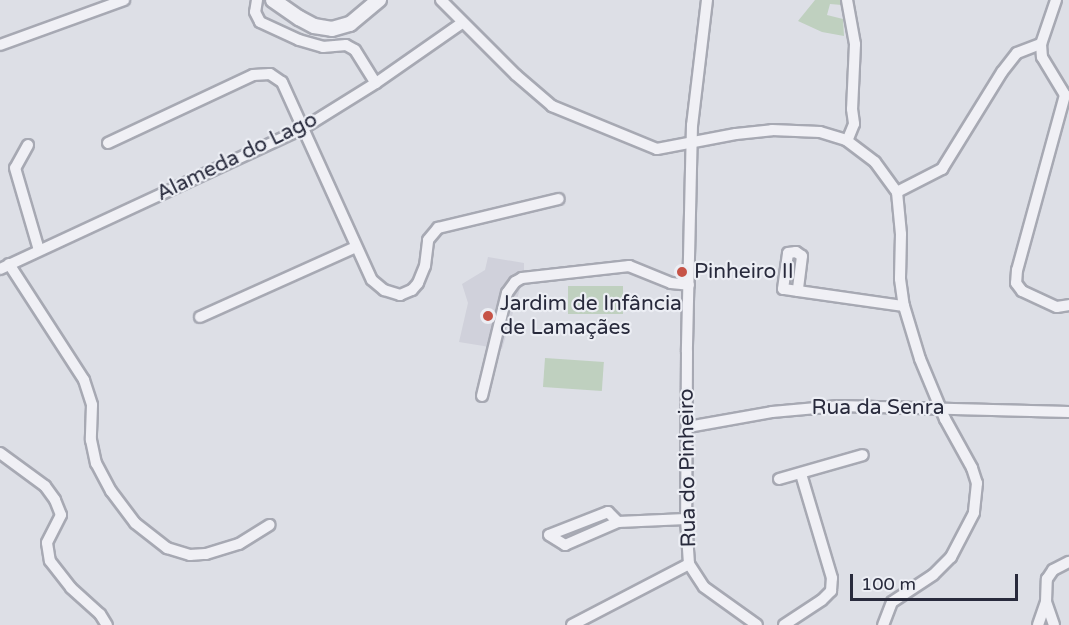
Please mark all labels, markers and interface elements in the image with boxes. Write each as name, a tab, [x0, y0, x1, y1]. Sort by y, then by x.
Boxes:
street label: Alameda do Lago	[153, 107, 321, 207]
place label: Pinheiro II	[694, 259, 794, 285]
marker: Pinheiro II	[675, 265, 689, 279]
place label: Jardim de Infância de Lamaçães	[500, 291, 682, 341]
marker: Jardim de Infância de Lamaçães	[481, 309, 495, 323]
street label: Rua do Pinheiro	[674, 388, 702, 548]
street label: Rua da Senra	[812, 395, 944, 421]
scale bar	[853, 562, 1021, 600]
text: 100 m	[861, 573, 916, 595]

